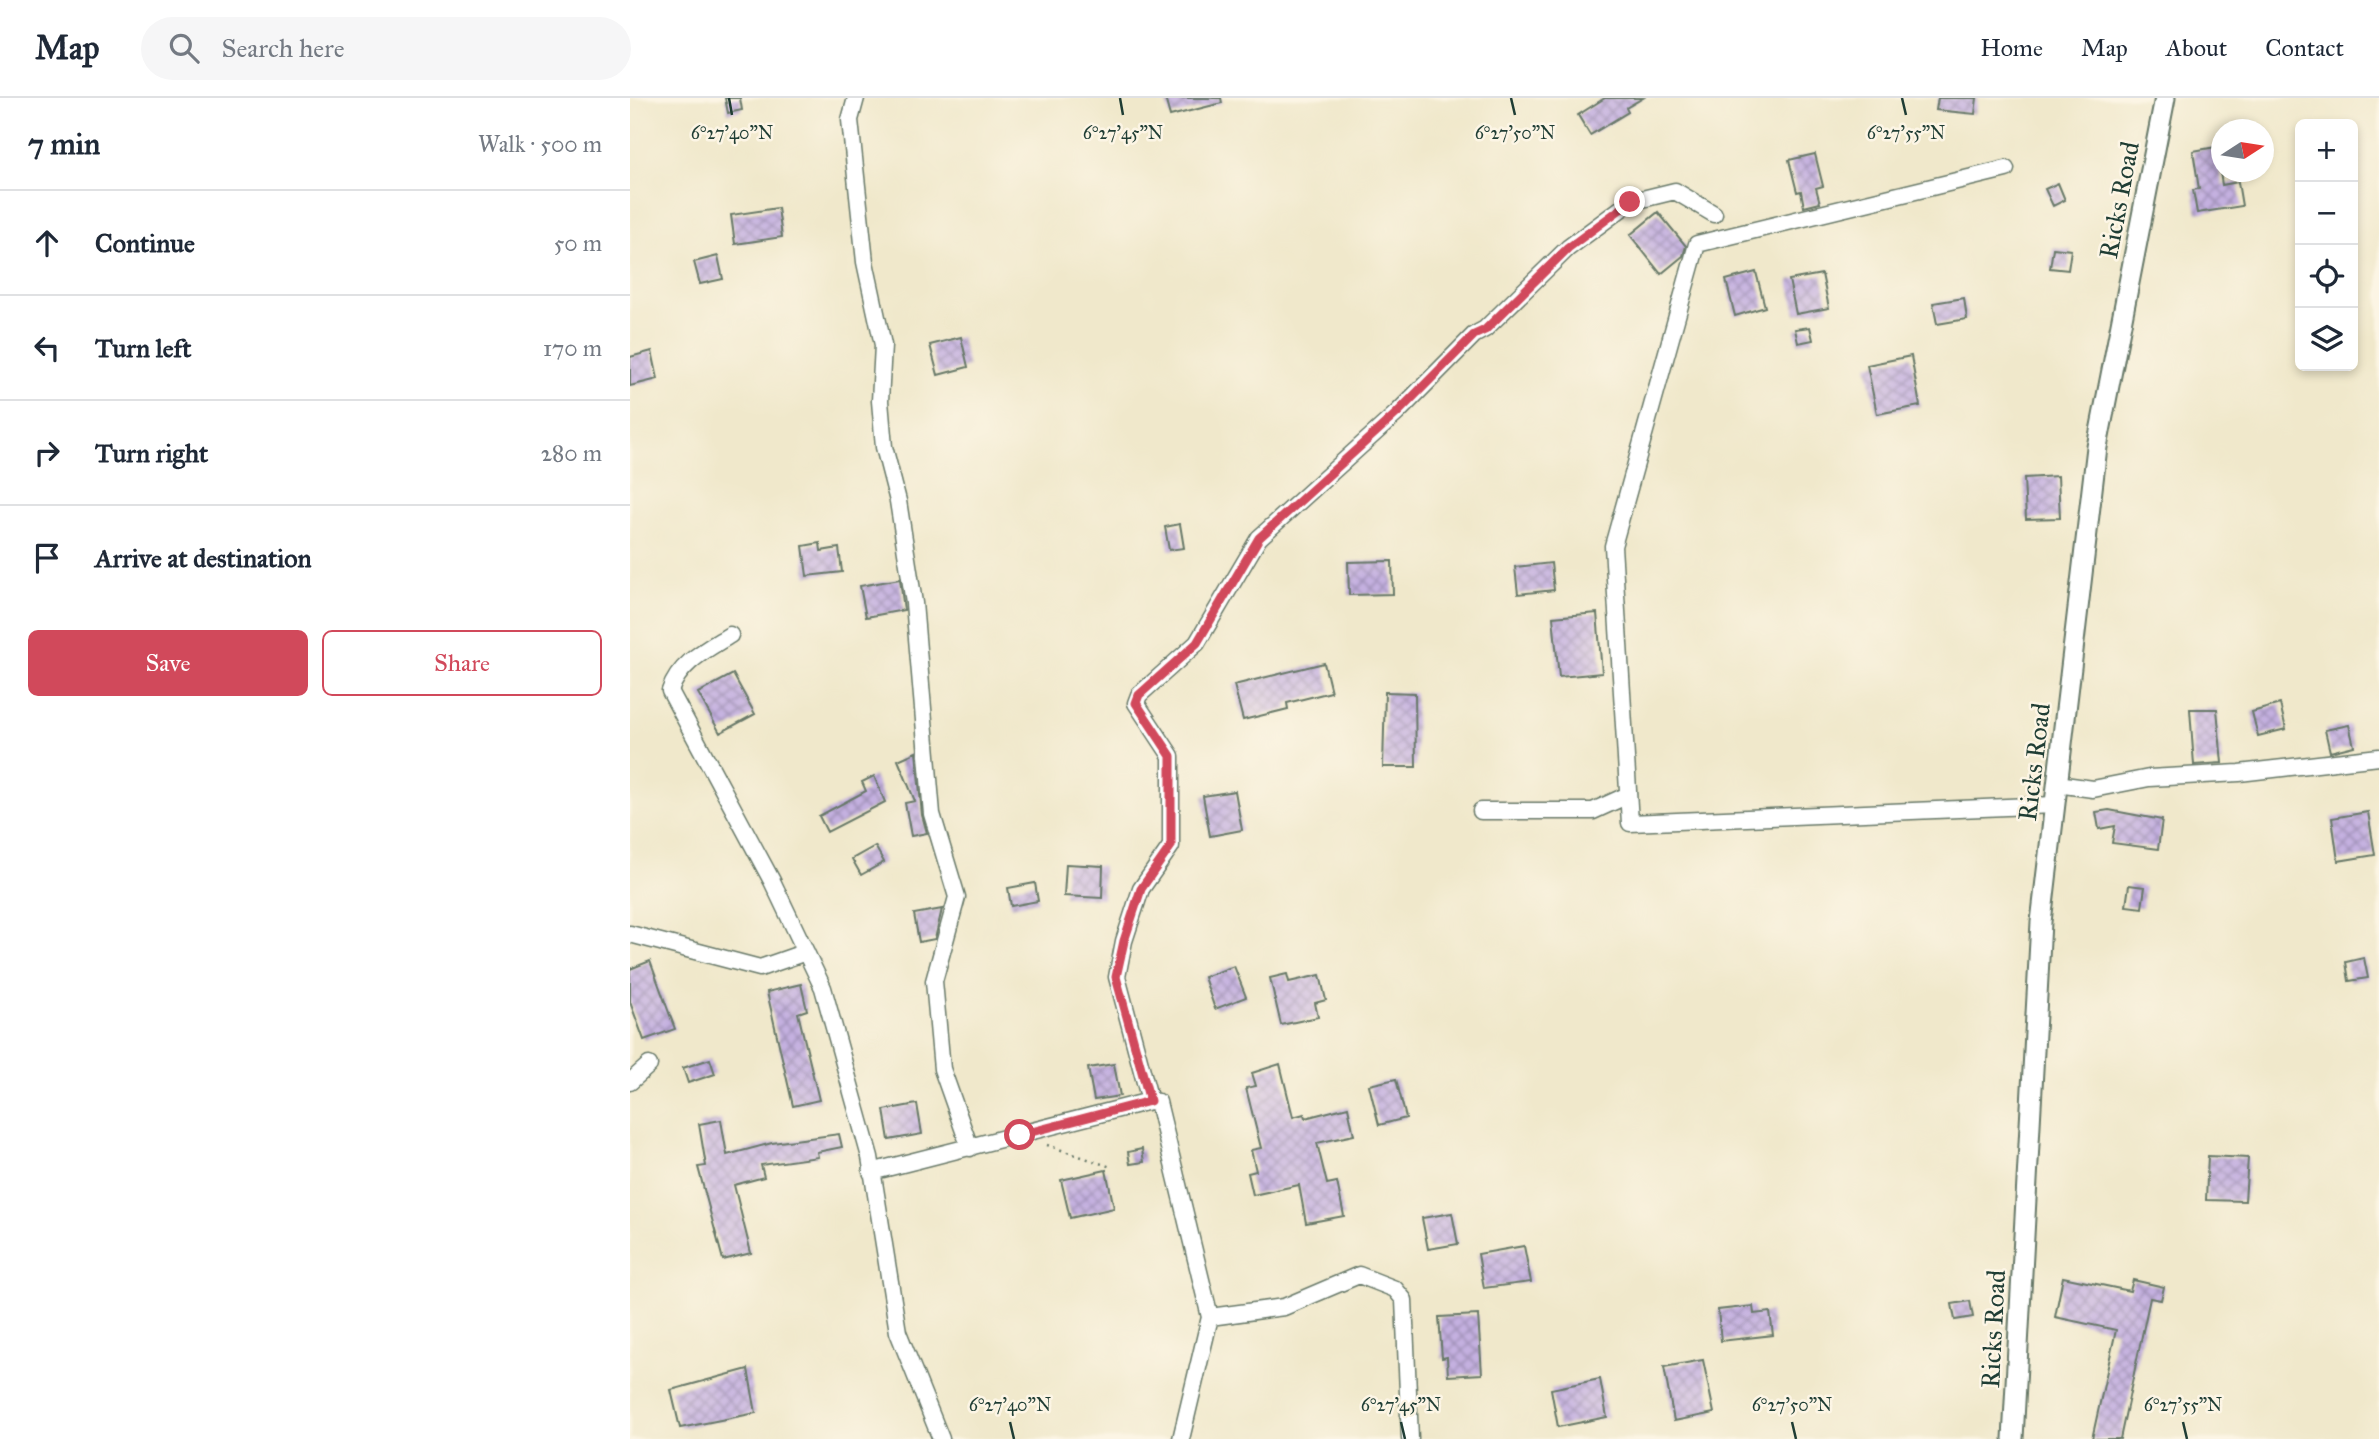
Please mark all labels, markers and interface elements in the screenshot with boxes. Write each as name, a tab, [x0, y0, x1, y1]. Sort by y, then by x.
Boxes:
search box	[141, 17, 631, 80]
text: Map	[35, 28, 99, 68]
icon: search	[165, 29, 203, 67]
text: Search here	[221, 32, 345, 64]
text: Home	[1980, 33, 2043, 63]
text: Map	[2081, 33, 2128, 63]
text: About	[2166, 33, 2227, 63]
text: Contact	[2265, 33, 2344, 63]
north arrow	[2211, 119, 2274, 182]
map controls	[2295, 119, 2358, 371]
button: +	[2295, 119, 2358, 182]
text: 6°27'40"N	[691, 122, 773, 144]
text: 6°27'45"N	[1083, 122, 1163, 144]
text: 6°27'50"N	[1475, 122, 1555, 144]
text: 6°27'55"N	[1867, 122, 1945, 144]
text: 7 min	[28, 126, 100, 162]
text: Walk · 500 m	[478, 130, 602, 158]
street label: Ricks Road	[2092, 139, 2146, 261]
button: −	[2295, 182, 2358, 245]
route end	[1614, 186, 1645, 217]
icon: ahead	[28, 224, 66, 262]
text: Continue	[95, 227, 195, 259]
text: 50 m	[554, 229, 602, 257]
button: locate	[2295, 245, 2358, 308]
button: layers	[2295, 308, 2358, 371]
icon: left	[28, 329, 66, 367]
text: Turn left	[95, 332, 191, 364]
text: 170 m	[543, 334, 602, 362]
icon: right	[28, 434, 66, 472]
text: Turn right	[95, 437, 208, 469]
text: 280 m	[541, 439, 602, 467]
icon: arrive	[28, 539, 66, 577]
text: Arrive at destination	[95, 542, 312, 574]
button: Save	[28, 630, 308, 696]
button: Share	[322, 630, 602, 696]
street label: Ricks Road	[2011, 701, 2057, 823]
route start	[1004, 1119, 1035, 1150]
street label: Ricks Road	[1974, 1269, 2012, 1389]
text: 6°27'40"N	[969, 1394, 1051, 1416]
text: 6°27'45"N	[1361, 1394, 1441, 1416]
text: 6°27'50"N	[1752, 1394, 1832, 1416]
text: 6°27'55"N	[2144, 1394, 2222, 1416]

